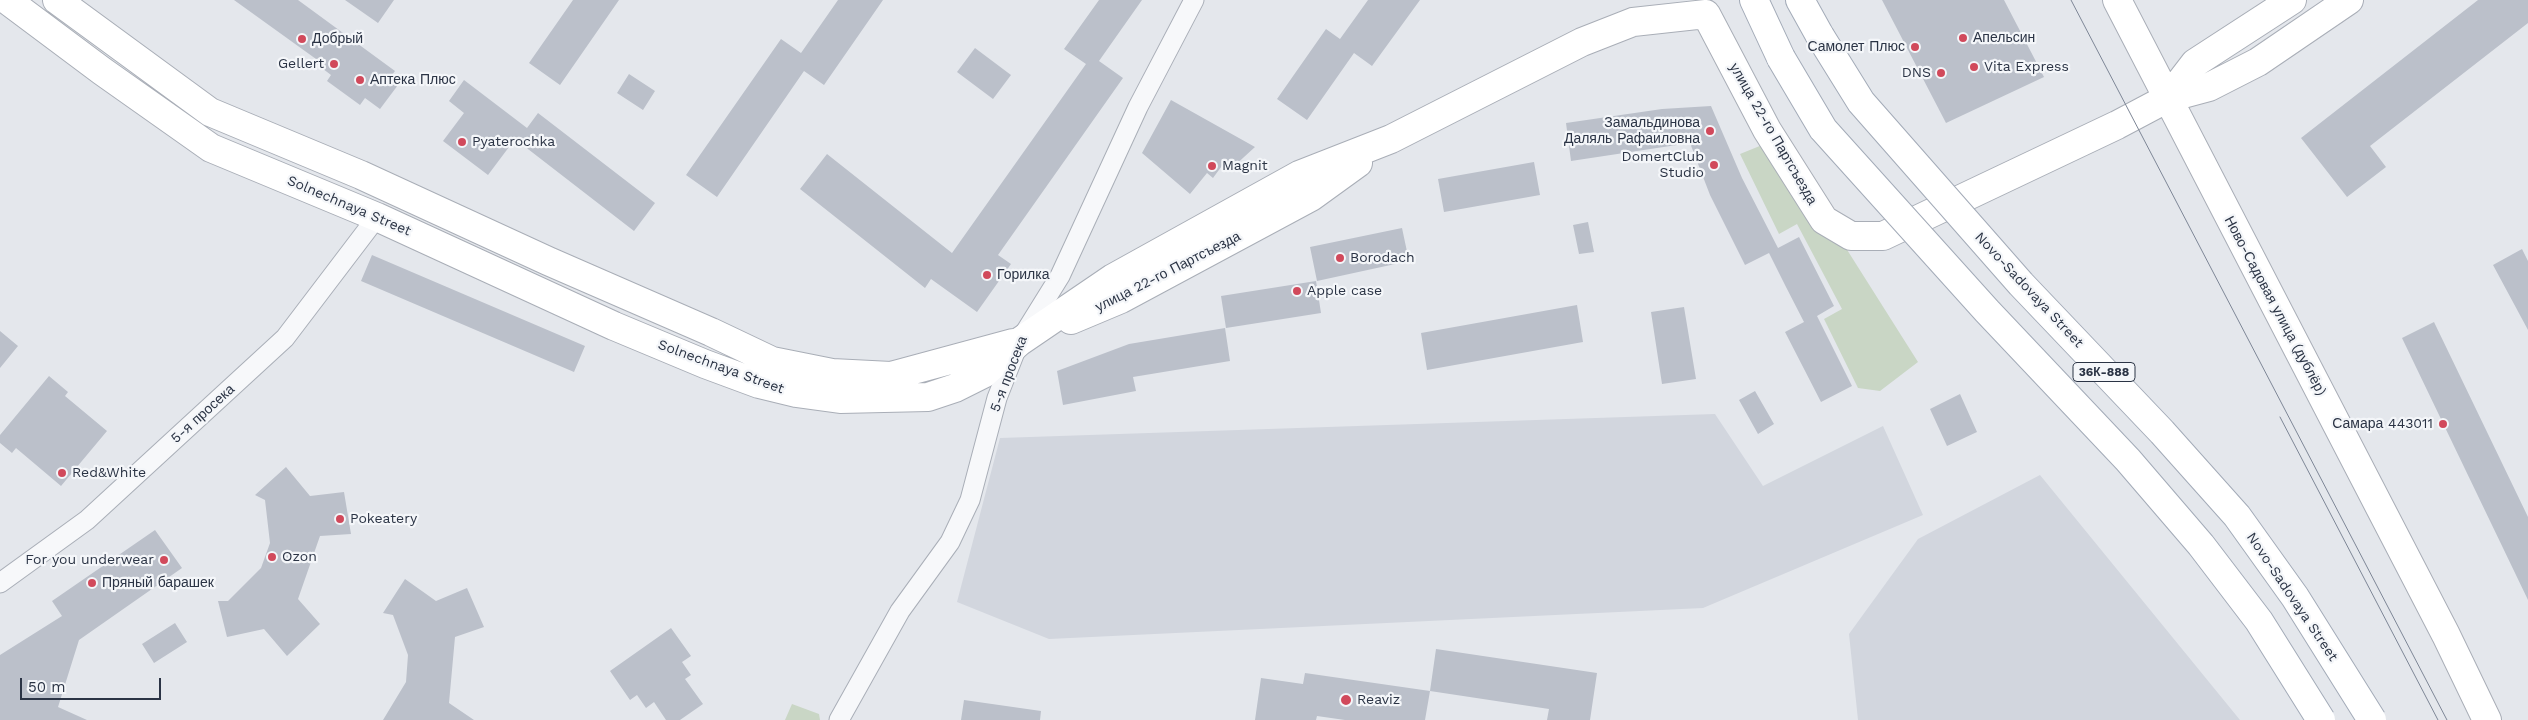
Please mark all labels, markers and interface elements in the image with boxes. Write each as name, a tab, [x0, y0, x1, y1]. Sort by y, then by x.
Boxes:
place label: Апельсин	[1973, 30, 2035, 46]
place label: Добрый	[312, 31, 363, 47]
marker: Апельсин	[1957, 32, 1969, 44]
marker: Добрый	[296, 33, 308, 45]
place label: Самолет Плюс	[1807, 39, 1905, 55]
marker: Самолет Плюс	[1909, 41, 1921, 53]
place label: Gellert	[278, 56, 324, 72]
marker: Gellert	[328, 58, 340, 70]
place label: Vita Express	[1984, 59, 2069, 75]
street label: улица 22-го Партсъезда	[1726, 60, 1820, 208]
marker: Vita Express	[1968, 61, 1980, 73]
place label: DNS	[1902, 65, 1931, 81]
marker: DNS	[1935, 67, 1947, 79]
place label: Аптека Плюс	[370, 72, 456, 88]
marker: Аптека Плюс	[354, 74, 366, 86]
place label: Замальдинова Даляль Рафаиловна	[1564, 115, 1700, 148]
marker: Замальдинова Даляль Рафаиловна	[1704, 125, 1716, 137]
place label: Pyaterochka	[472, 134, 555, 150]
marker: Pyaterochka	[456, 136, 468, 148]
place label: DomertClub Studio	[1622, 149, 1704, 182]
place label: Magnit	[1222, 158, 1267, 174]
marker: DomertClub Studio	[1708, 159, 1720, 171]
marker: Magnit	[1206, 160, 1218, 172]
street label: Solnechnaya Street	[285, 172, 413, 240]
street label: Ново-Садовая улица (дублёр)	[2220, 213, 2330, 399]
street label: улица 22-го Партсъезда	[1093, 228, 1243, 316]
street label: Novo-Sadovaya Street	[1971, 229, 2087, 351]
place label: Borodach	[1350, 250, 1415, 266]
marker: Borodach	[1334, 252, 1346, 264]
place label: Горилка	[997, 267, 1049, 283]
marker: Горилка	[981, 269, 993, 281]
place label: Apple case	[1307, 283, 1382, 299]
marker: Apple case	[1291, 285, 1303, 297]
street label: 5-я просека	[987, 334, 1031, 414]
street label: Solnechnaya Street	[656, 336, 786, 398]
road number: 36К-888	[2073, 362, 2135, 382]
street label: 5-я просека	[168, 381, 238, 447]
place label: Самара 443011	[2332, 416, 2433, 432]
marker: Самара 443011	[2437, 418, 2449, 430]
place label: Red&White	[72, 465, 146, 481]
marker: Red&White	[56, 467, 68, 479]
place label: Pokeatery	[350, 511, 417, 527]
marker: Pokeatery	[334, 513, 346, 525]
street label: Novo-Sadovaya Street	[2243, 530, 2341, 664]
place label: Ozon	[282, 549, 317, 565]
marker: Ozon	[266, 551, 278, 563]
place label: For you underwear	[25, 552, 154, 568]
marker: For you underwear	[158, 554, 170, 566]
place label: Пряный барашек	[102, 575, 214, 591]
marker: Пряный барашек	[86, 577, 98, 589]
scale bar	[22, 668, 164, 700]
text: 50 m	[28, 678, 65, 696]
place label: Reaviz	[1357, 692, 1400, 708]
marker: Reaviz	[1339, 693, 1353, 707]

